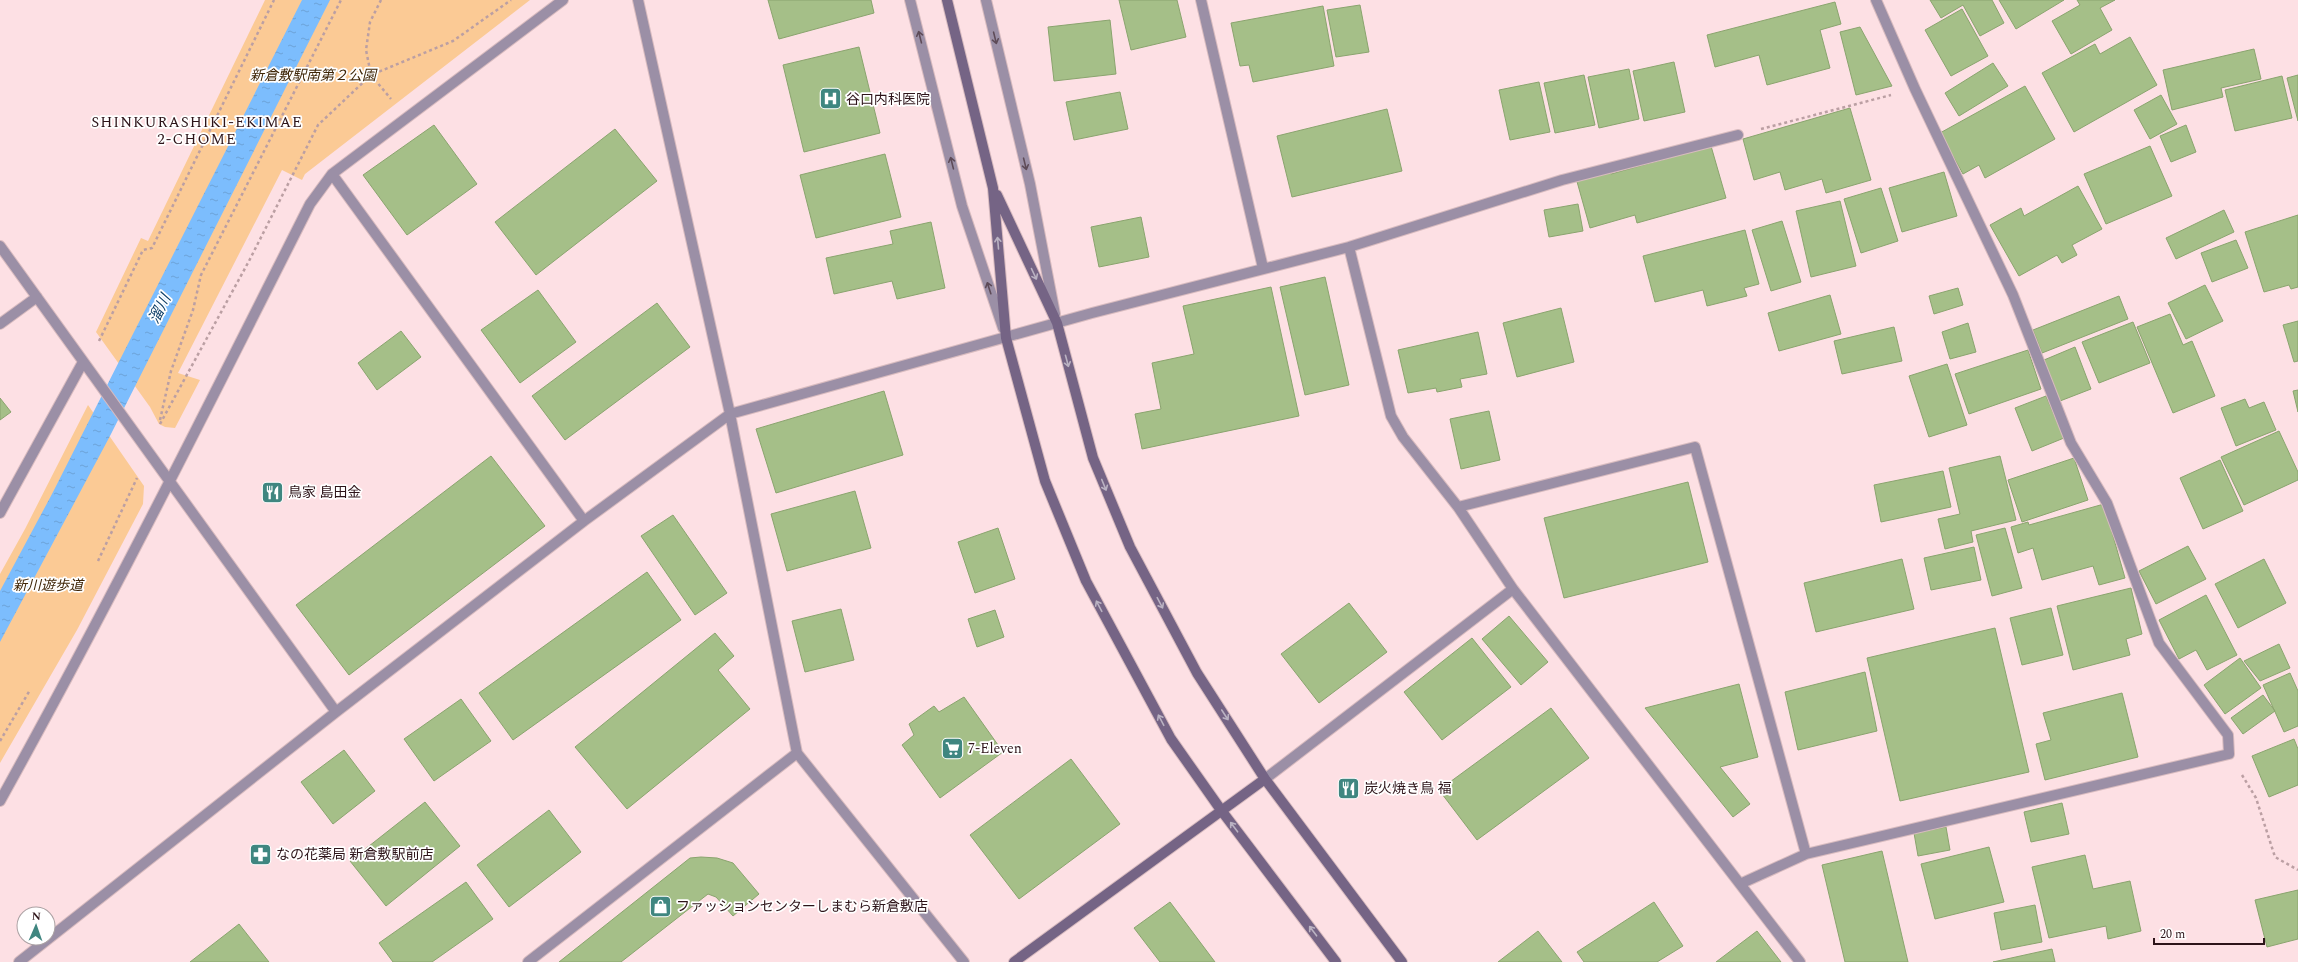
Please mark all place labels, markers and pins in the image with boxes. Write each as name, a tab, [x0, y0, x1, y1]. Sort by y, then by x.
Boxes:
hospital icon: 谷口内科医院	[817, 86, 843, 112]
place label: 谷口内科医院	[846, 89, 930, 110]
restaurant icon: 鳥家 島田金	[259, 479, 285, 505]
place label: 鳥家 島田金	[288, 482, 362, 503]
supermarket icon: 7-Eleven	[940, 735, 966, 761]
place label: 7-Eleven	[968, 738, 1022, 759]
restaurant icon: 炭火焼き鳥 福	[1336, 775, 1362, 801]
place label: 炭火焼き鳥 福	[1364, 778, 1452, 799]
pharmacy icon: なの花薬局 新倉敷駅前店	[248, 841, 274, 867]
place label: なの花薬局 新倉敷駅前店	[276, 844, 434, 865]
shop icon: ファッションセンターしまむら新倉敷店	[648, 893, 674, 919]
place label: ファッションセンターしまむら新倉敷店	[676, 896, 928, 917]

